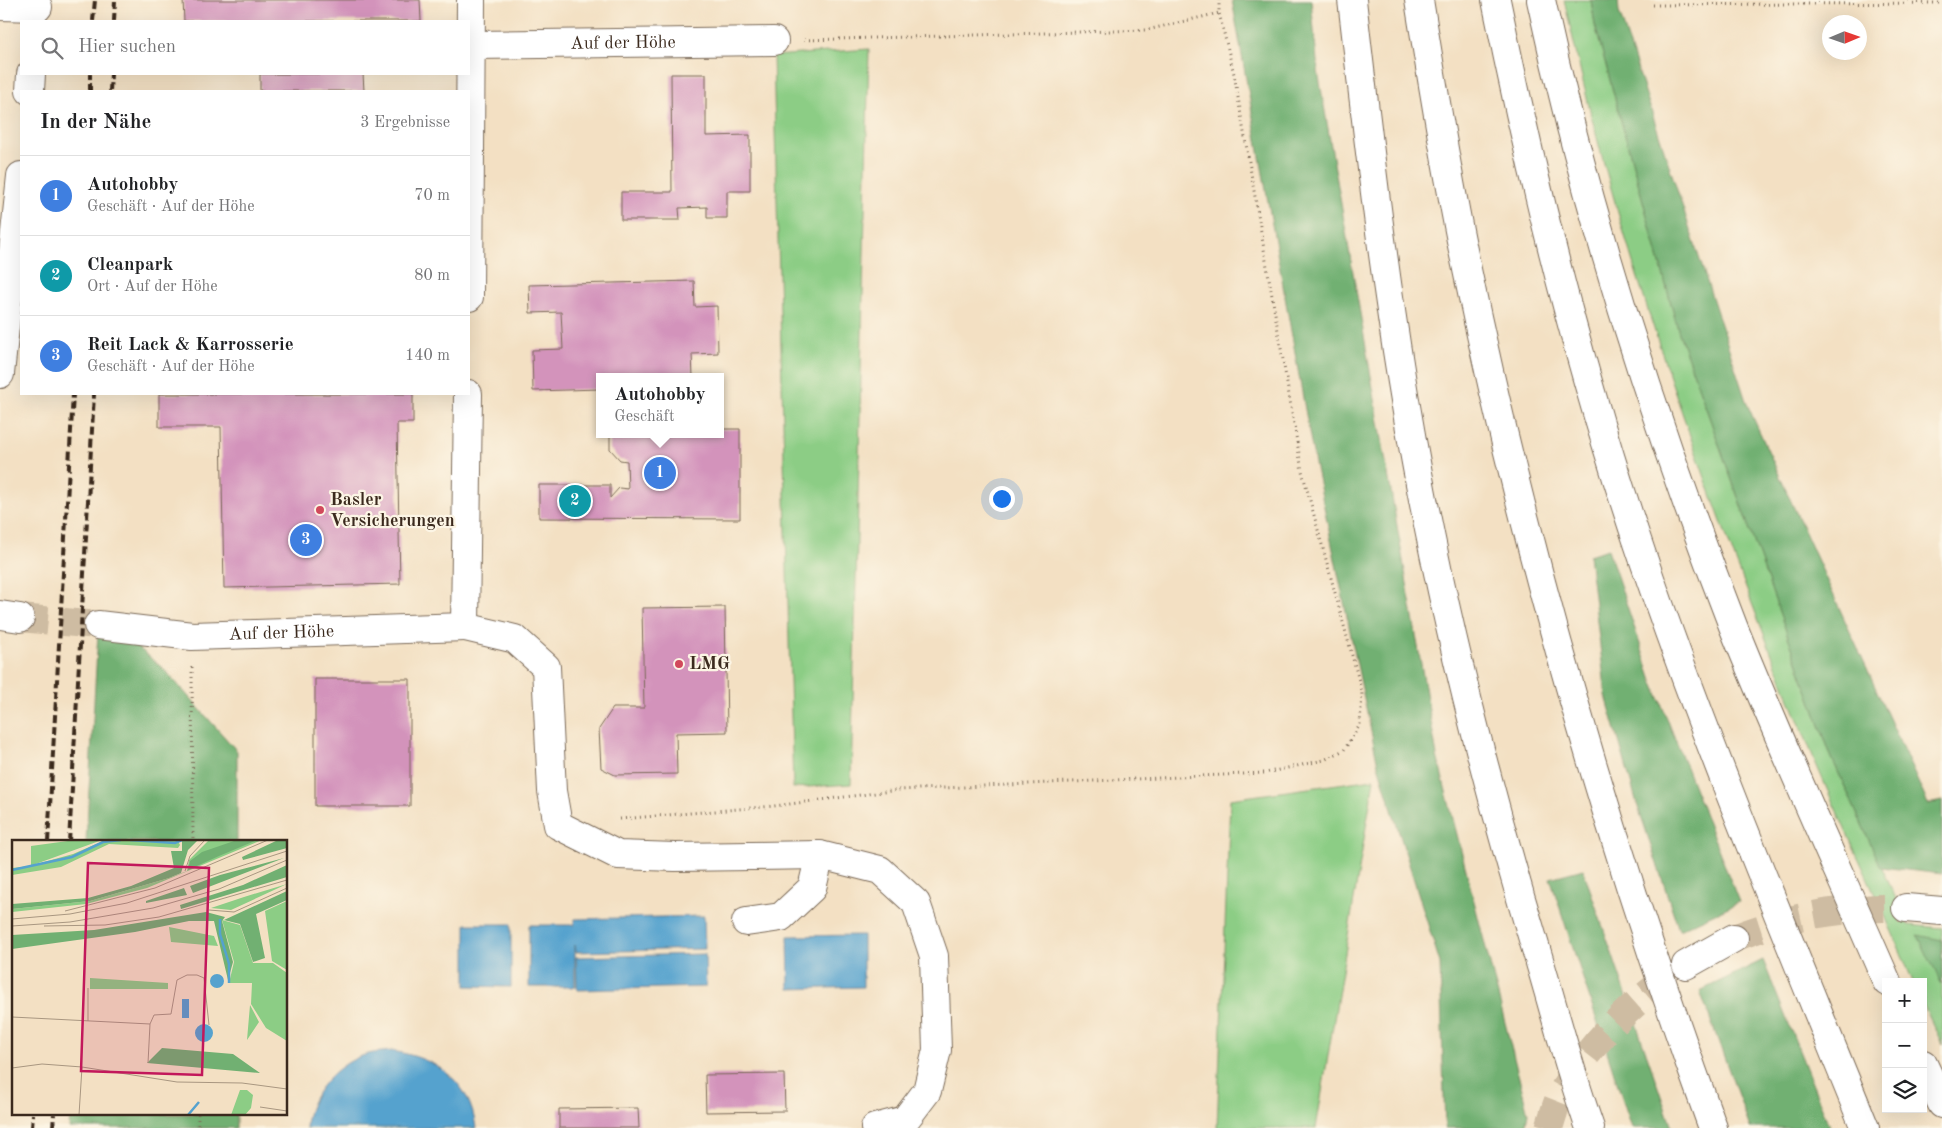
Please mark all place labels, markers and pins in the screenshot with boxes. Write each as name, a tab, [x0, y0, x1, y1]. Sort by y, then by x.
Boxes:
pin: 1	[644, 454, 676, 492]
pin: 2	[559, 482, 591, 520]
place label: Basler Versicherungen	[330, 491, 455, 530]
marker: Basler Versicherungen	[314, 504, 326, 516]
pin: 3	[290, 521, 322, 559]
place label: LMG	[689, 655, 730, 673]
marker: LMG	[673, 658, 685, 670]

